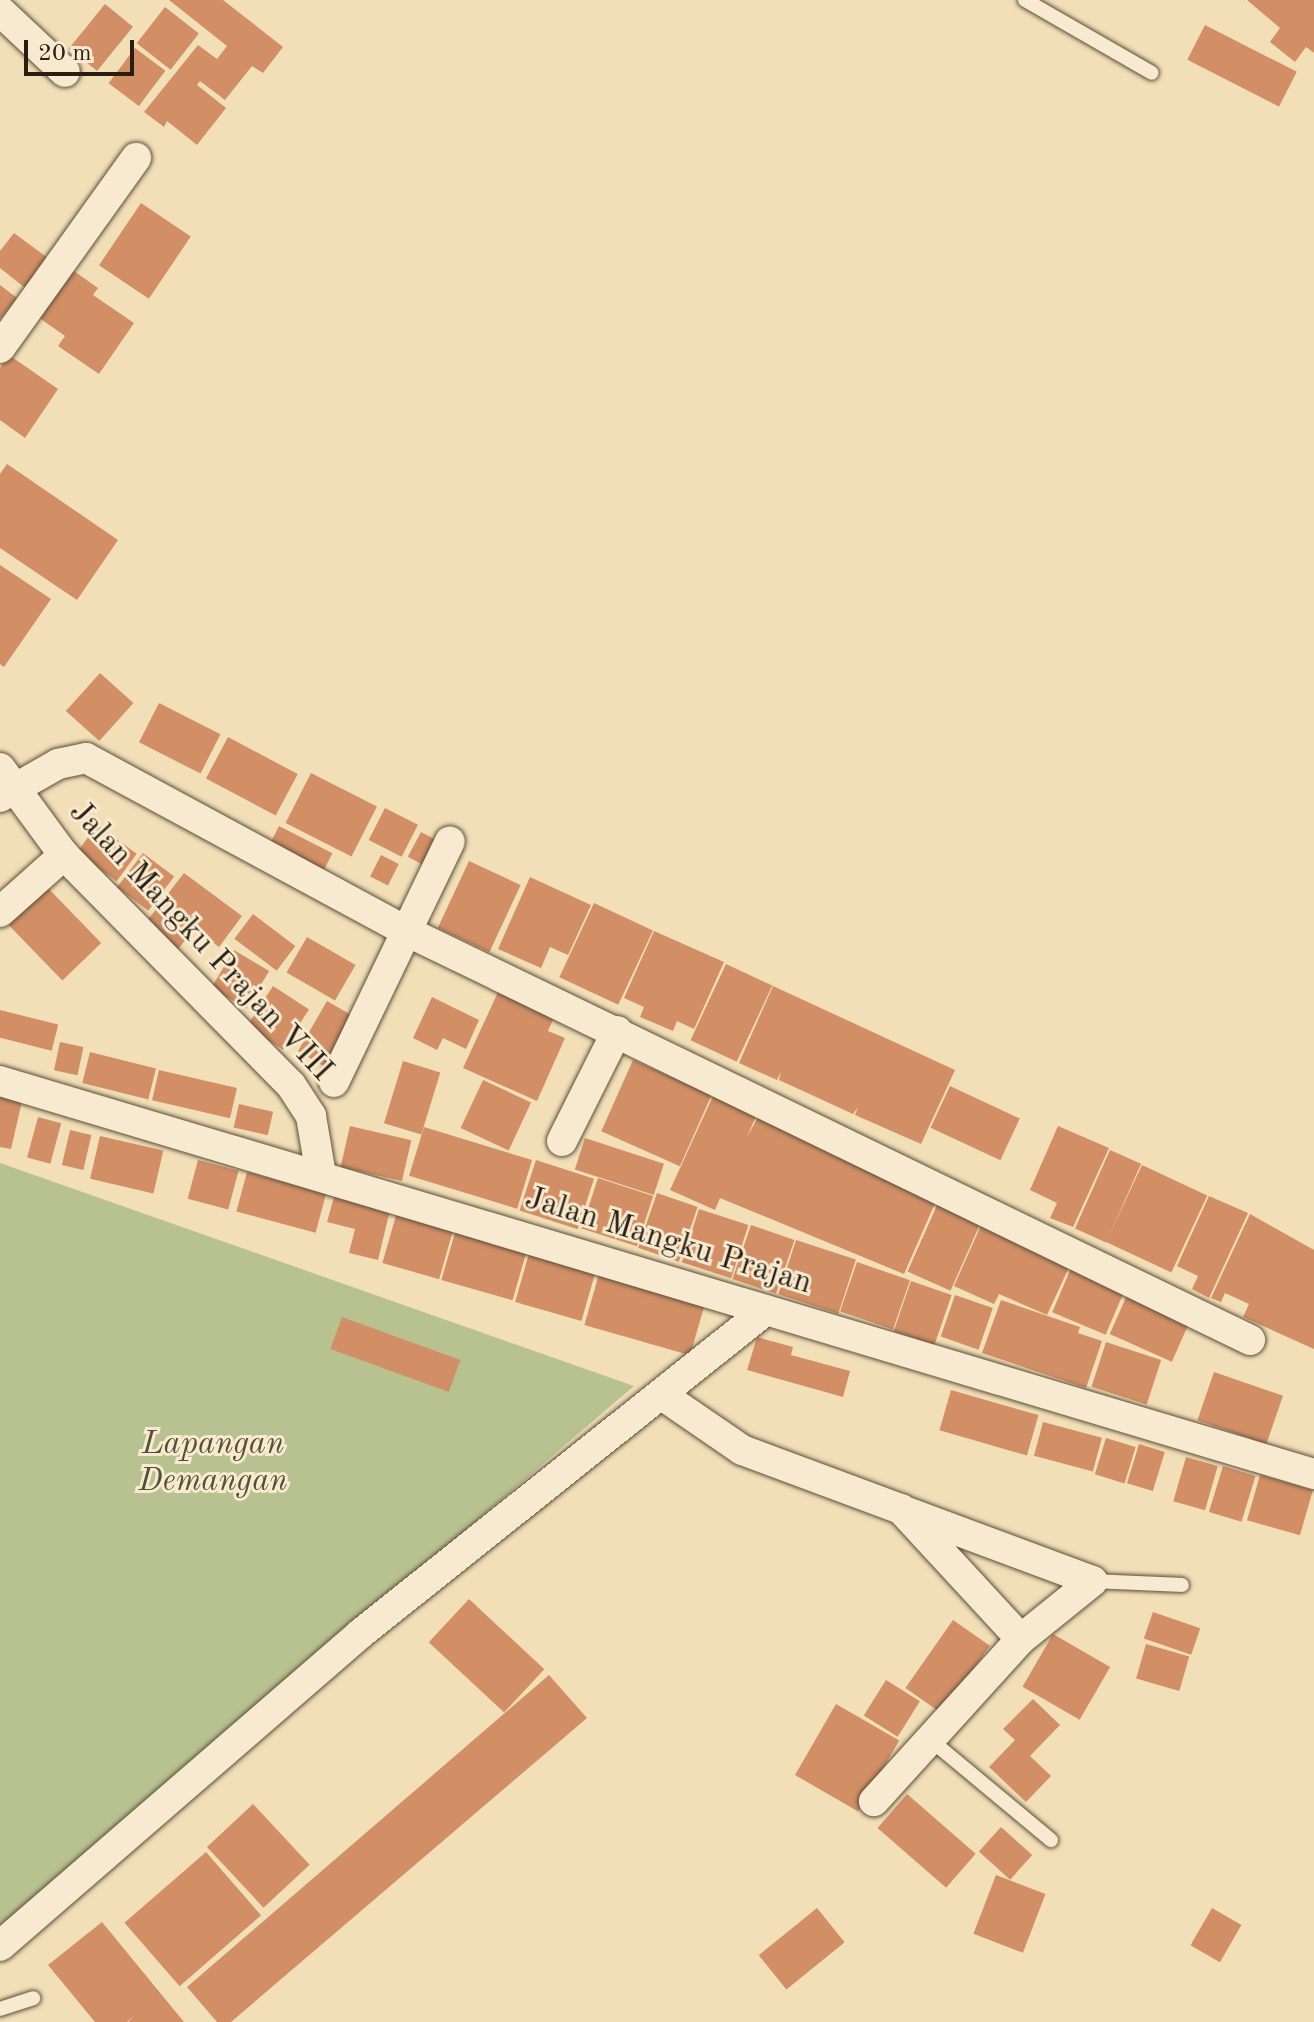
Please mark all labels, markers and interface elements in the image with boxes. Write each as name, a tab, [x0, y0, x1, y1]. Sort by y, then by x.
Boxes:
scale bar	[28, 24, 138, 74]
text: 20 m	[38, 42, 92, 66]
street label: Jalan Mangku Prajan VIII	[60, 794, 340, 1090]
street label: Jalan Mangku Prajan	[520, 1180, 816, 1304]
park label: Lapangan Demangan	[138, 1427, 288, 1502]

